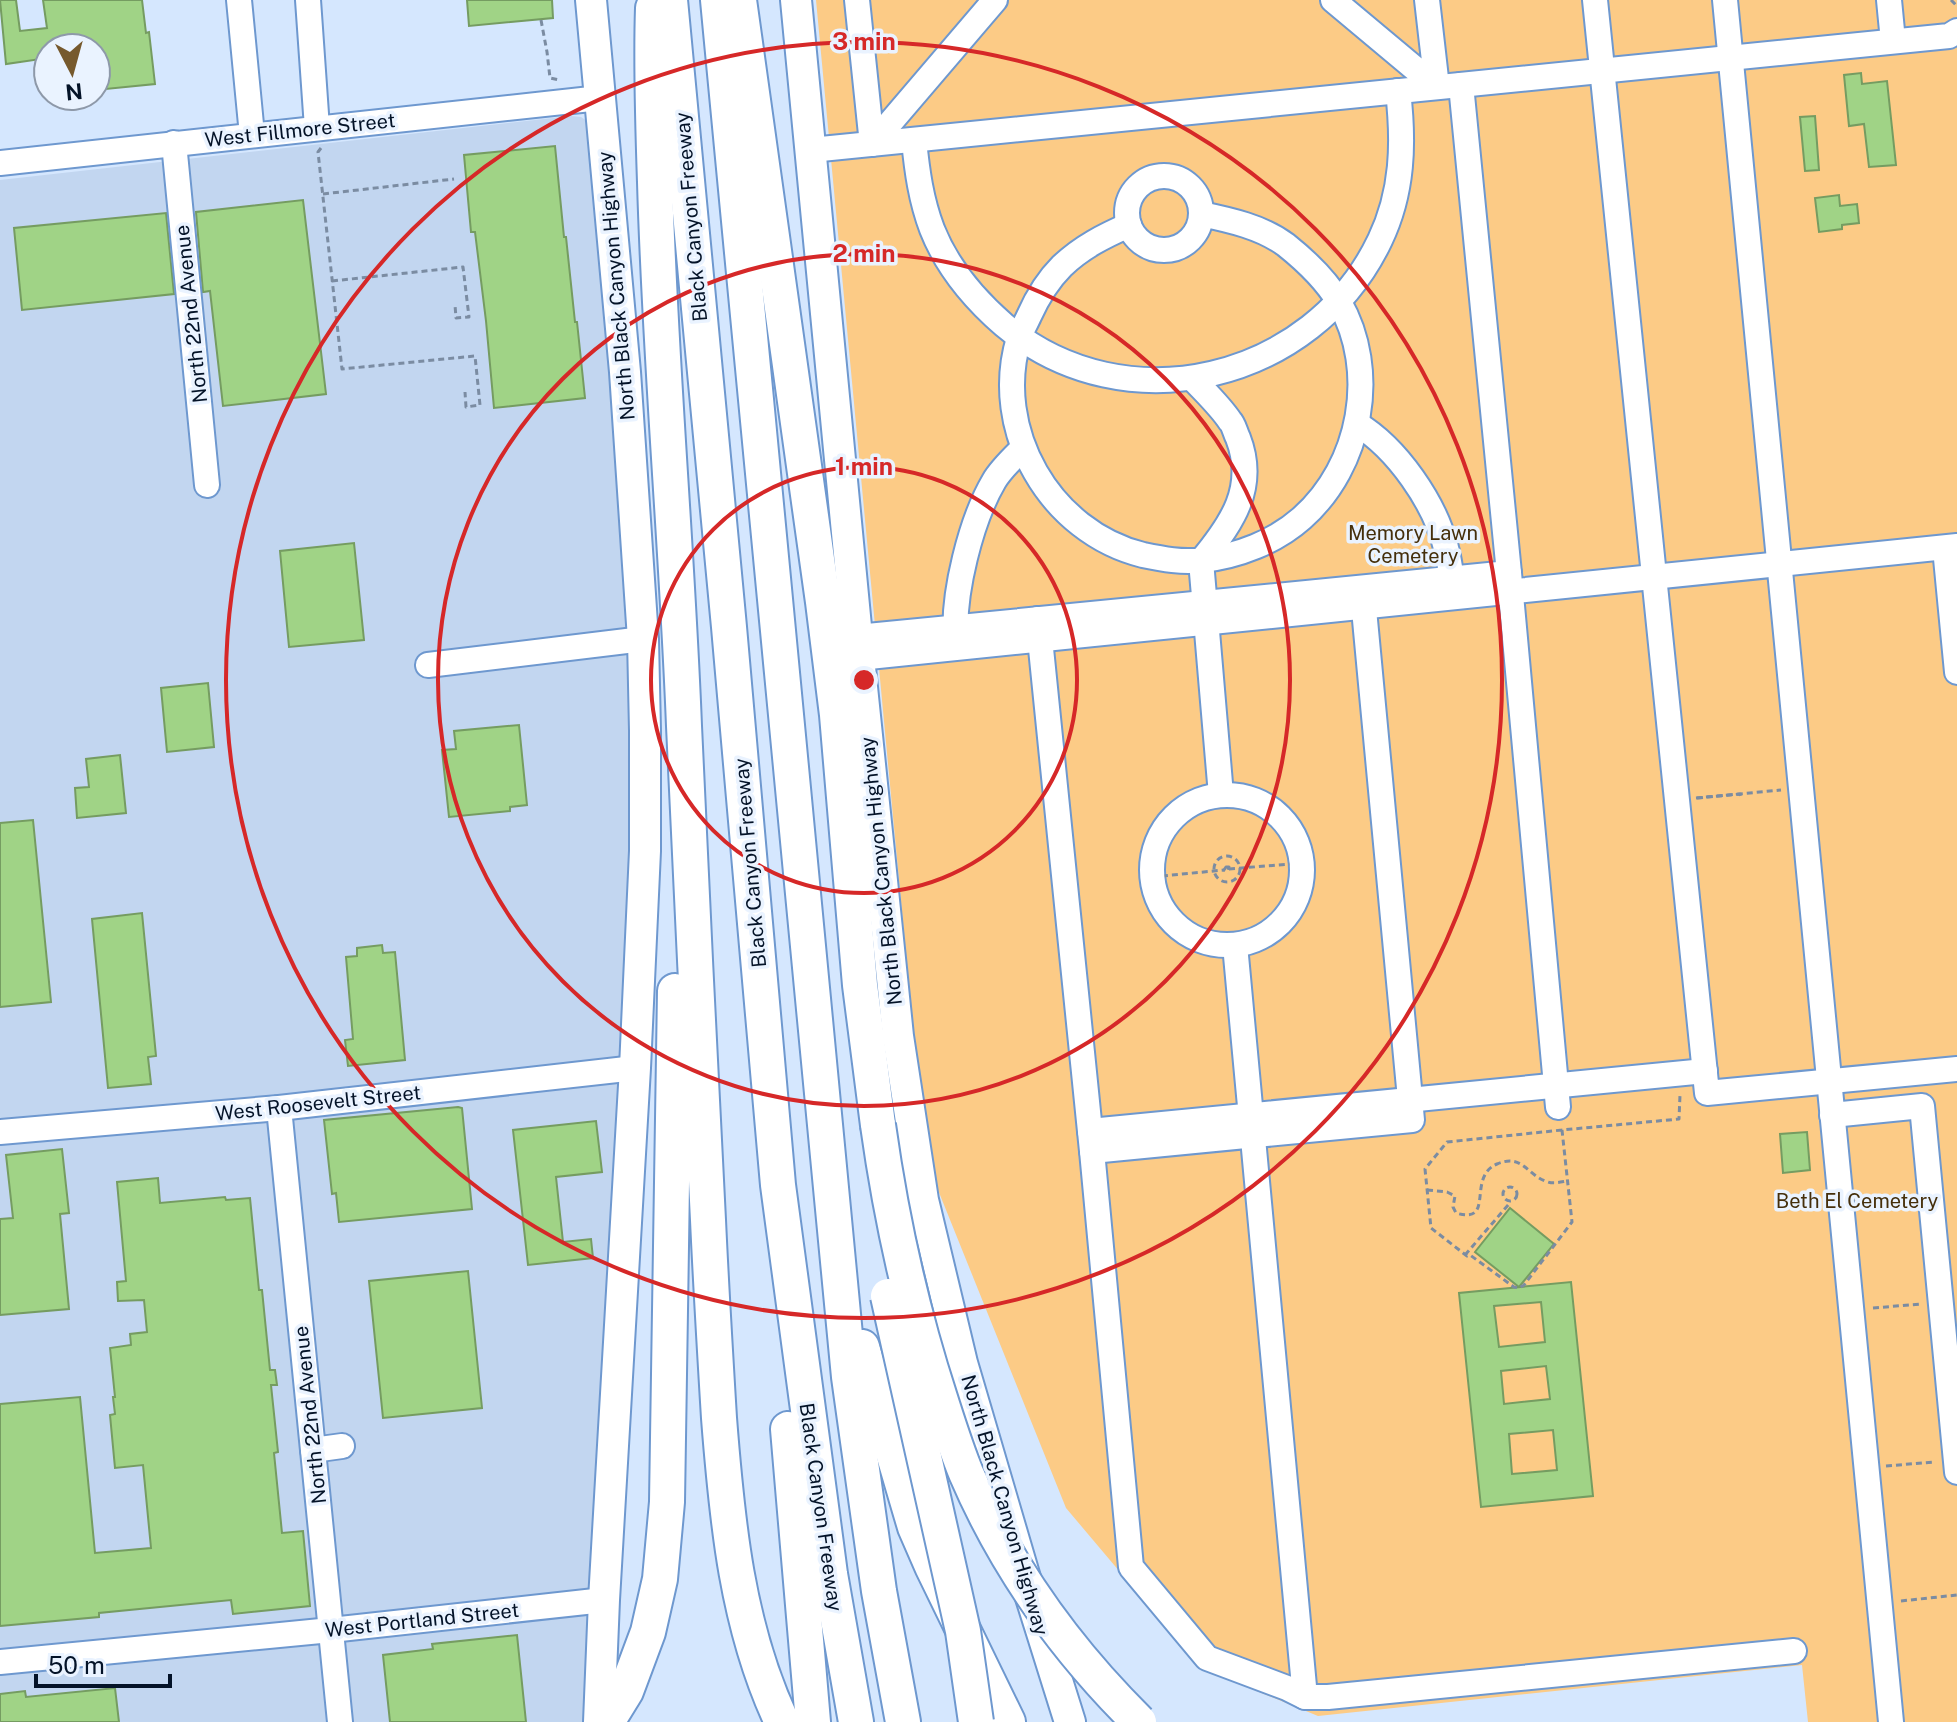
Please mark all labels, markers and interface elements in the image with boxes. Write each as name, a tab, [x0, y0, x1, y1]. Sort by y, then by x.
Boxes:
text: 3 min	[832, 27, 896, 55]
north arrow	[32, 32, 112, 112]
text: N	[64, 78, 84, 106]
street label: West Fillmore Street	[204, 108, 396, 152]
street label: Black Canyon Freeway	[670, 111, 712, 323]
street label: North Black Canyon Highway	[592, 150, 640, 422]
street label: North 22nd Avenue	[170, 224, 212, 404]
text: 2 min	[833, 239, 895, 267]
text: 1 min	[835, 452, 893, 480]
park label: Memory Lawn Cemetery	[1348, 521, 1478, 568]
centre of rings	[850, 666, 878, 694]
street label: North Black Canyon Highway	[855, 735, 907, 1007]
street label: Black Canyon Freeway	[729, 757, 771, 969]
street label: West Roosevelt Street	[214, 1080, 422, 1126]
park label: Beth El Cemetery	[1776, 1189, 1939, 1213]
street label: North 22nd Avenue	[289, 1325, 331, 1505]
street label: North Black Canyon Highway	[956, 1372, 1054, 1638]
street label: Black Canyon Freeway	[794, 1401, 848, 1613]
street label: West Portland Street	[324, 1598, 520, 1642]
scale bar	[36, 1638, 170, 1688]
text: 50 m	[48, 1651, 105, 1679]

